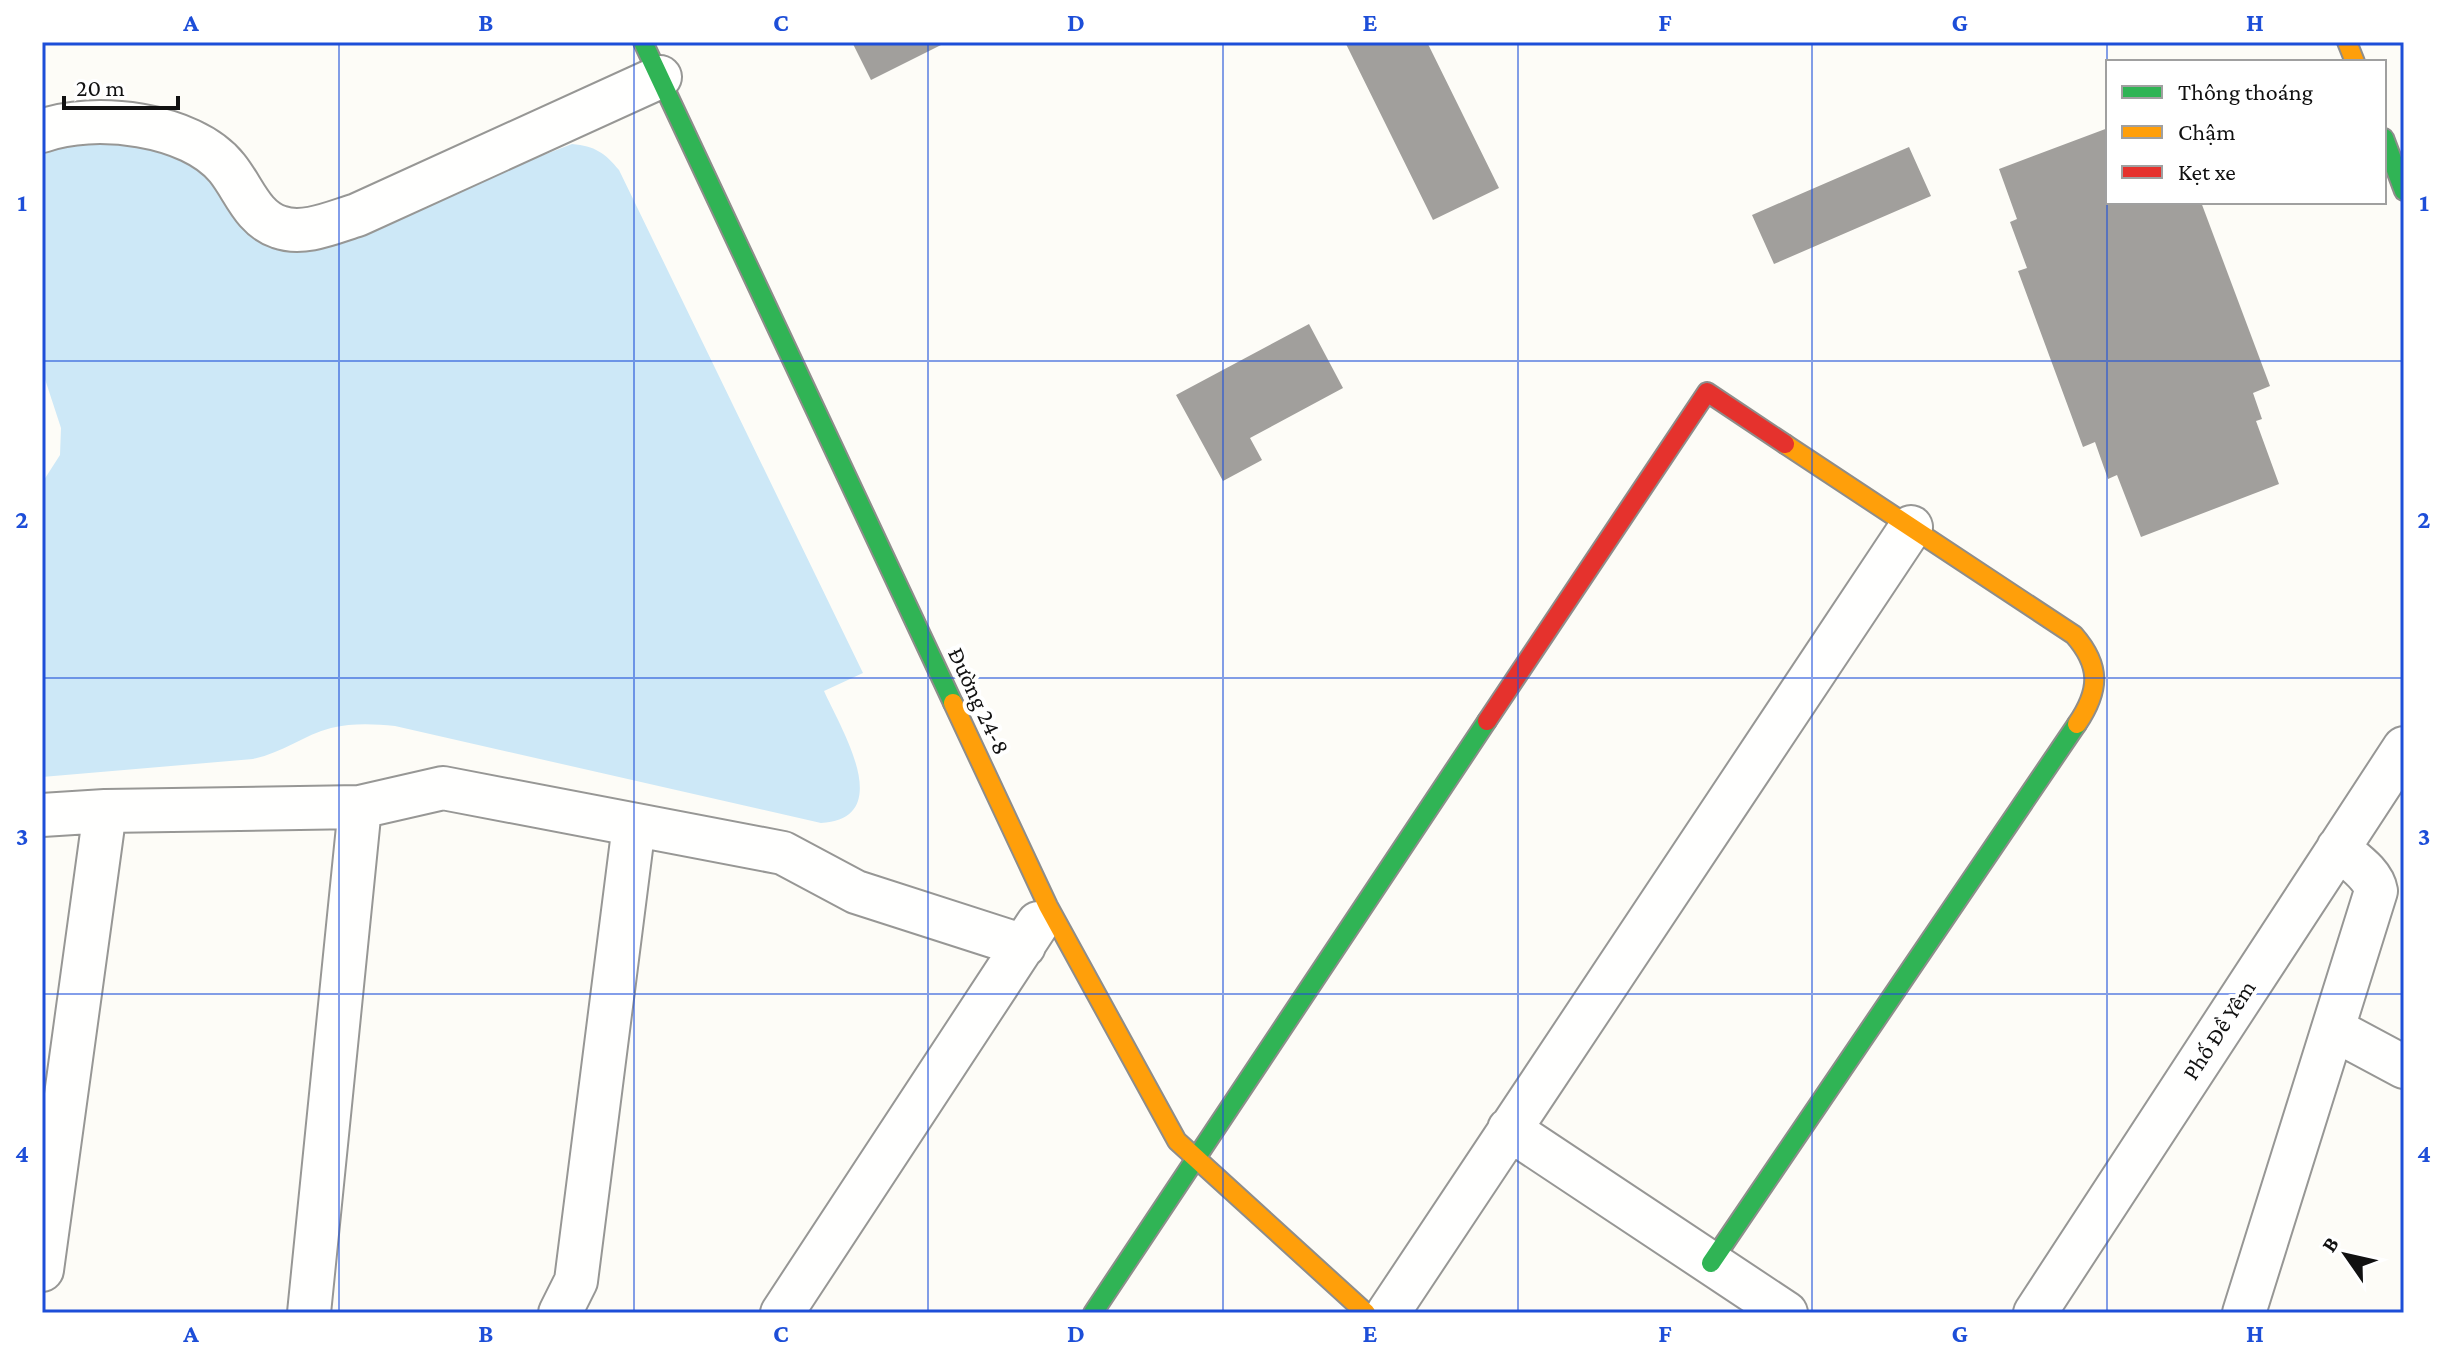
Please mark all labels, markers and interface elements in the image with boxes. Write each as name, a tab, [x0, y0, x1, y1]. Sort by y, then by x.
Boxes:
text: A	[182, 8, 199, 37]
text: B	[478, 8, 494, 37]
text: C	[773, 8, 789, 37]
text: D	[1067, 8, 1085, 37]
text: E	[1363, 8, 1378, 37]
text: F	[1658, 8, 1672, 37]
text: G	[1952, 8, 1968, 37]
text: H	[2246, 8, 2264, 37]
scale bar	[64, 60, 178, 110]
legend	[2106, 60, 2386, 204]
text: 20 m	[76, 74, 125, 101]
text: Thông thoáng	[2178, 78, 2314, 105]
text: Chậm	[2178, 118, 2235, 145]
text: Kẹt xe	[2178, 158, 2236, 185]
text: 1	[17, 188, 27, 217]
text: 1	[2419, 188, 2429, 217]
text: 2	[15, 505, 29, 534]
text: 2	[2417, 505, 2431, 534]
street label: Đường 24-8	[943, 643, 1016, 759]
text: 3	[16, 822, 28, 851]
text: 3	[2418, 822, 2430, 851]
street label: Phố Đề Yêm	[2176, 975, 2261, 1085]
text: 4	[15, 1139, 29, 1168]
text: 4	[2417, 1139, 2431, 1168]
north arrow	[2306, 1215, 2386, 1295]
text: B	[2316, 1232, 2344, 1256]
text: A	[182, 1319, 199, 1348]
text: B	[478, 1319, 494, 1348]
text: C	[773, 1319, 789, 1348]
text: D	[1067, 1319, 1085, 1348]
text: E	[1363, 1319, 1378, 1348]
text: F	[1658, 1319, 1672, 1348]
text: G	[1952, 1319, 1968, 1348]
text: H	[2246, 1319, 2264, 1348]

